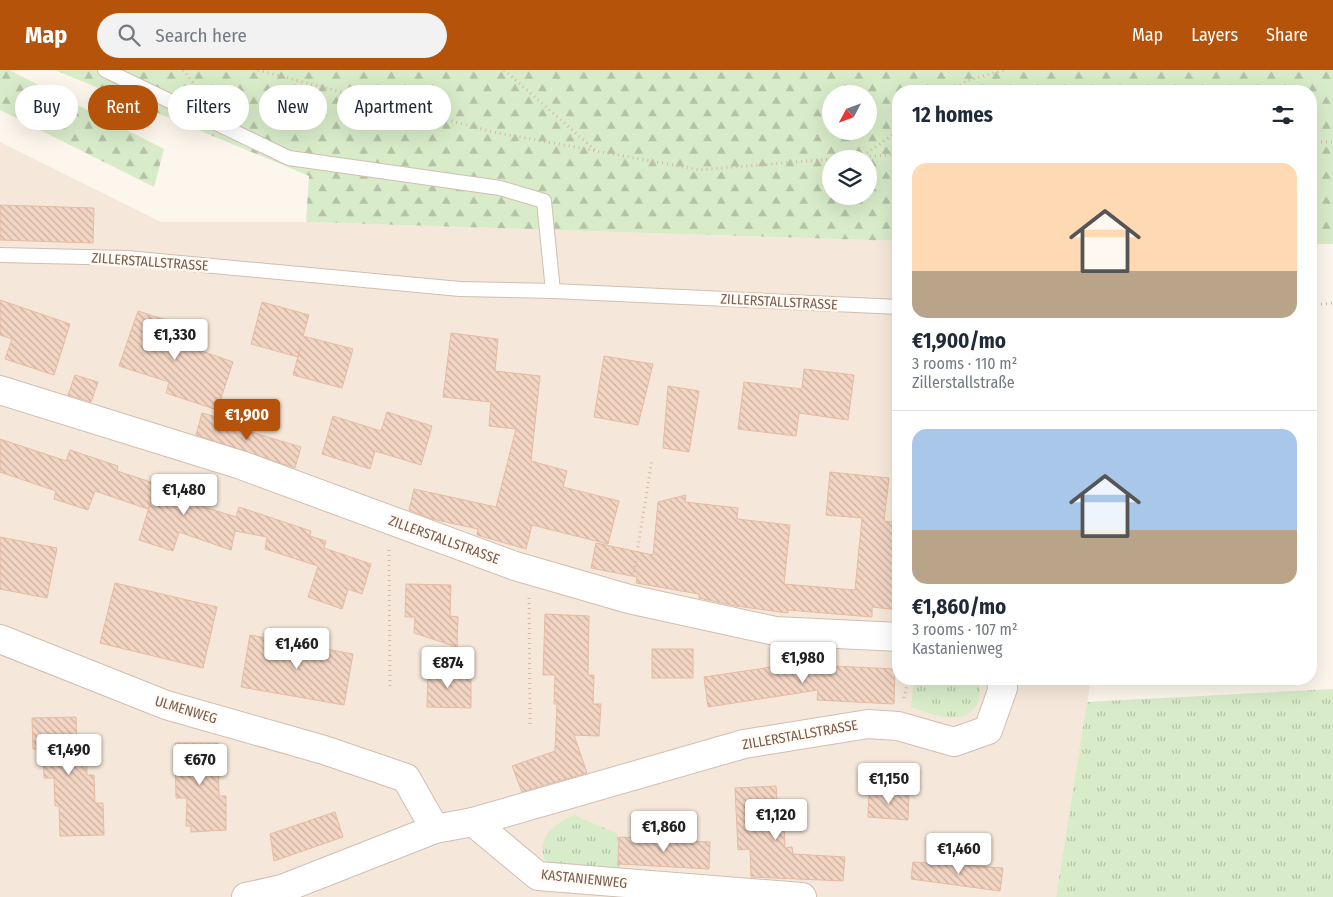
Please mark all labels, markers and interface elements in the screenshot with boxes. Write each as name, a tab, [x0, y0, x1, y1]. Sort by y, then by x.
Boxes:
search box	[97, 13, 447, 58]
text: Map	[25, 21, 67, 49]
icon: search	[115, 21, 143, 49]
text: Search here	[155, 24, 247, 47]
text: Map	[1132, 24, 1163, 46]
text: Layers	[1191, 24, 1238, 46]
text: Share	[1266, 24, 1308, 46]
chip: Buy	[15, 85, 78, 130]
chip: Rent	[88, 85, 158, 130]
chip: Filters	[168, 85, 249, 130]
chip: New	[259, 85, 327, 130]
chip: Apartment	[337, 85, 451, 130]
north arrow	[822, 85, 878, 140]
map controls	[822, 85, 877, 205]
icon: filters	[1269, 101, 1297, 129]
text: 12 homes	[912, 102, 993, 128]
button: layers	[822, 150, 877, 205]
icon: home	[1060, 196, 1150, 286]
street label: ZILLERSTALLSTRASSE	[91, 249, 209, 275]
street label: ZILLERSTALLSTRASSE	[720, 290, 838, 314]
pin: €1,330	[134, 318, 216, 361]
text: €1,330	[154, 325, 196, 344]
text: €1,900/mo	[912, 328, 1006, 354]
text: 3 rooms · 110 m²	[912, 354, 1017, 373]
text: Zillerstallstraße	[912, 373, 1015, 392]
pin: €1,900	[206, 398, 288, 441]
text: €1,900	[225, 405, 269, 424]
icon: home	[1060, 461, 1150, 551]
pin: €1,480	[143, 474, 225, 516]
text: €1,480	[162, 480, 206, 499]
street label: ZILLERSTALLSTRASSE	[386, 512, 502, 568]
text: €1,860/mo	[912, 594, 1006, 620]
text: 3 rooms · 107 m²	[912, 620, 1018, 639]
pin: €1,460	[256, 628, 338, 670]
text: €1,460	[275, 634, 319, 653]
text: Kastanienweg	[912, 639, 1003, 658]
pin: €1,980	[762, 642, 844, 684]
pin: €874	[418, 646, 478, 689]
text: €1,980	[781, 648, 825, 667]
text: €874	[432, 653, 464, 672]
street label: ULMENWEG	[153, 692, 219, 728]
street label: ZILLERSTALLSTRASSE	[741, 716, 860, 754]
pin: €1,490	[28, 734, 110, 776]
text: €1,490	[47, 740, 91, 759]
pin: €670	[170, 744, 230, 786]
text: €670	[184, 750, 216, 769]
pin: €1,150	[848, 762, 930, 805]
text: €1,150	[869, 769, 909, 788]
pin: €1,120	[735, 798, 817, 841]
text: €1,120	[756, 805, 796, 824]
pin: €1,860	[623, 810, 705, 853]
text: €1,860	[642, 817, 686, 836]
pin: €1,460	[918, 832, 1000, 875]
text: €1,460	[937, 839, 981, 858]
street label: KASTANIENWEG	[540, 866, 628, 892]

